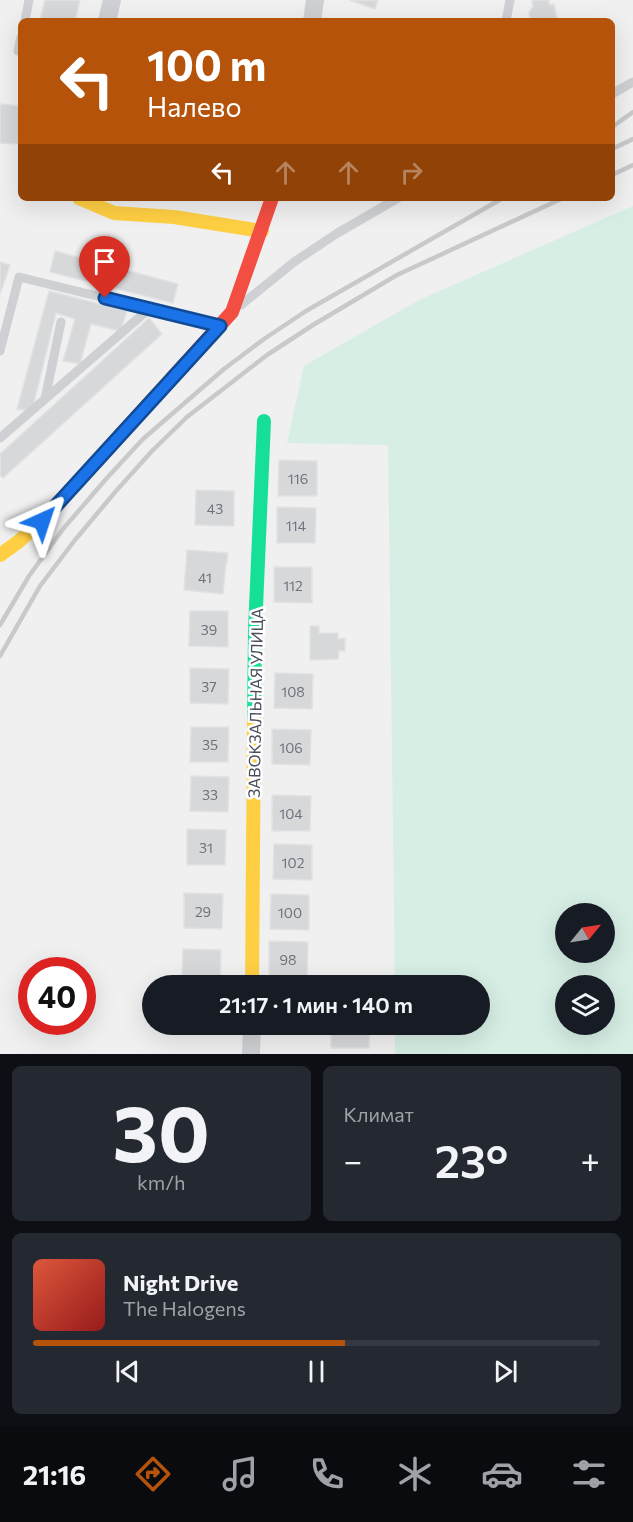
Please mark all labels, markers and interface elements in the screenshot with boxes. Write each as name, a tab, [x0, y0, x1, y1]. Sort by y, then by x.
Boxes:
text: 100 m	[147, 38, 267, 90]
icon: left	[48, 42, 126, 120]
text: Налево	[147, 90, 242, 123]
icon: left	[206, 156, 239, 189]
icon: ahead	[269, 156, 302, 189]
icon: ahead	[332, 156, 365, 189]
icon: right	[395, 156, 428, 189]
pin	[79, 236, 130, 298]
icon: arrive	[88, 245, 121, 278]
house number: 116	[288, 470, 308, 487]
position arrow	[10, 489, 74, 553]
house number: 43	[207, 500, 223, 517]
house number: 114	[286, 517, 307, 534]
house number: 41	[198, 569, 212, 586]
house number: 112	[283, 577, 303, 594]
street label: ЗАВОКЗАЛЬНАЯ УЛИЦА	[244, 608, 266, 798]
house number: 39	[201, 621, 217, 638]
house number: 37	[201, 678, 217, 695]
house number: 108	[281, 683, 305, 700]
house number: 35	[202, 736, 218, 753]
house number: 106	[279, 739, 303, 756]
house number: 33	[202, 786, 218, 803]
house number: 104	[279, 805, 303, 822]
house number: 31	[199, 839, 213, 856]
house number: 102	[282, 854, 305, 871]
house number: 29	[195, 903, 211, 920]
north arrow	[555, 903, 615, 963]
map controls	[555, 903, 615, 1035]
house number: 100	[278, 904, 302, 921]
house number: 98	[280, 951, 297, 968]
speed limit sign: 40	[18, 957, 96, 1035]
button: layers	[555, 975, 615, 1035]
text: 21:17 · 1 мин · 140 m	[219, 991, 413, 1018]
text: 30	[113, 1083, 210, 1178]
text: Климат	[344, 1102, 414, 1126]
text: 23°	[435, 1132, 508, 1187]
text: −	[344, 1139, 362, 1180]
text: +	[581, 1139, 600, 1180]
text: km/h	[137, 1170, 186, 1194]
text: Night Drive	[123, 1269, 238, 1296]
text: The Halogens	[123, 1296, 246, 1320]
icon: previous	[111, 1355, 144, 1388]
icon: pause	[300, 1355, 333, 1388]
icon: next	[489, 1355, 522, 1388]
icon: directions	[132, 1453, 174, 1495]
icon: music	[219, 1453, 261, 1495]
icon: phone	[306, 1453, 348, 1495]
icon: climate	[394, 1453, 436, 1495]
icon: car	[481, 1453, 523, 1495]
icon: filters	[568, 1453, 610, 1495]
text: 21:16	[23, 1458, 86, 1491]

